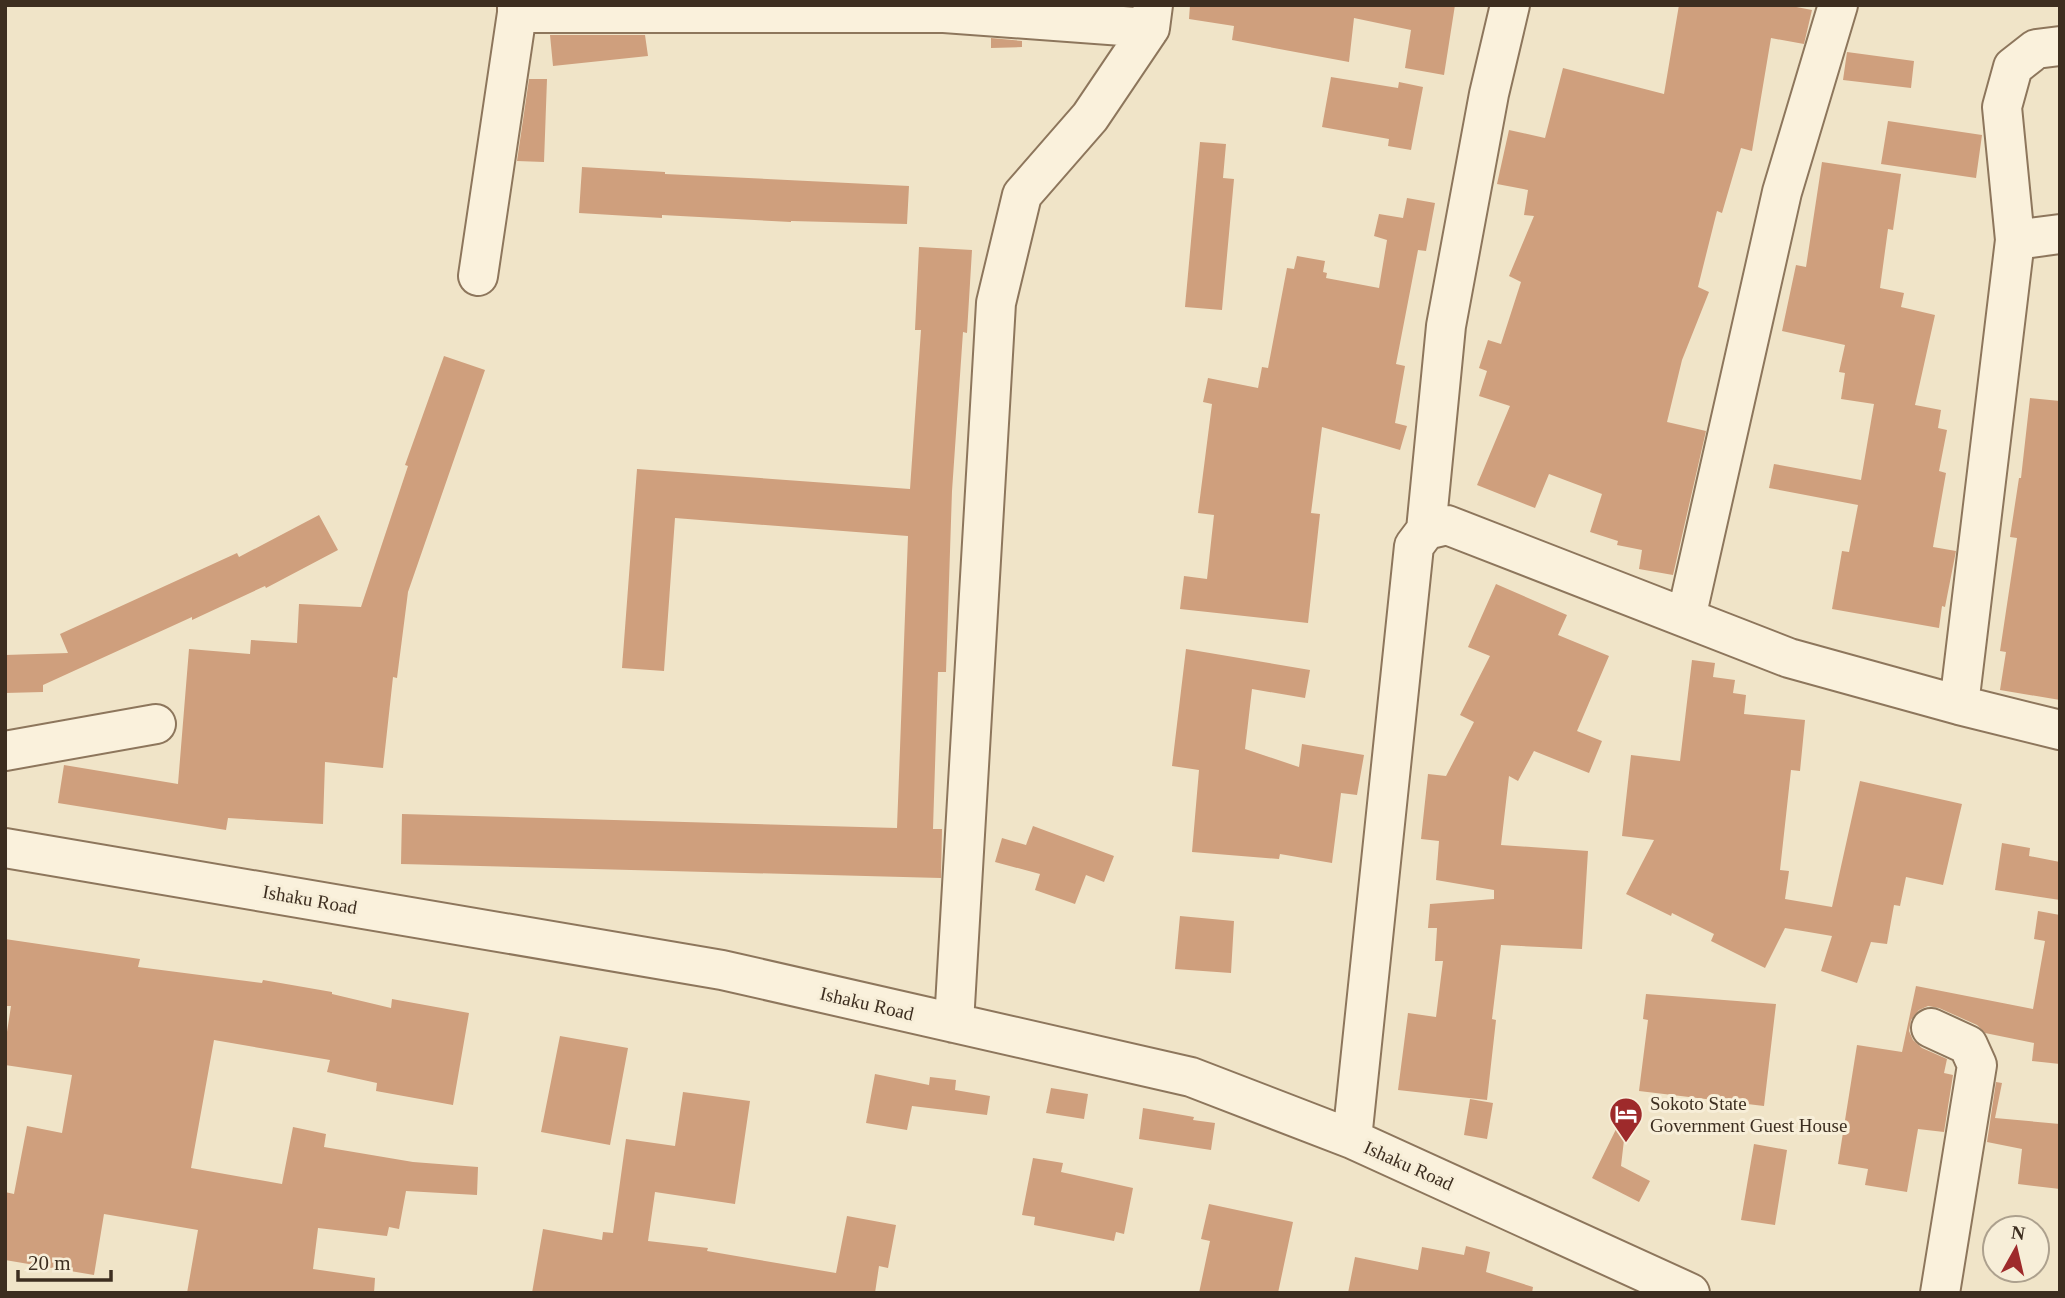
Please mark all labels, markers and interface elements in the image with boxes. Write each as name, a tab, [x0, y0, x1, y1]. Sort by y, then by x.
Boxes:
street label: Ishaku Road	[261, 881, 359, 918]
street label: Ishaku Road	[818, 983, 916, 1025]
place label: Sokoto State Government Guest House	[1650, 1093, 1847, 1136]
hotel icon: Sokoto State Government Guest House	[1607, 1095, 1645, 1144]
street label: Ishaku Road	[1361, 1136, 1457, 1195]
north arrow	[1981, 1214, 2051, 1284]
text: N	[2010, 1221, 2027, 1244]
scale bar	[18, 1238, 110, 1282]
text: 20 m	[28, 1251, 71, 1275]

